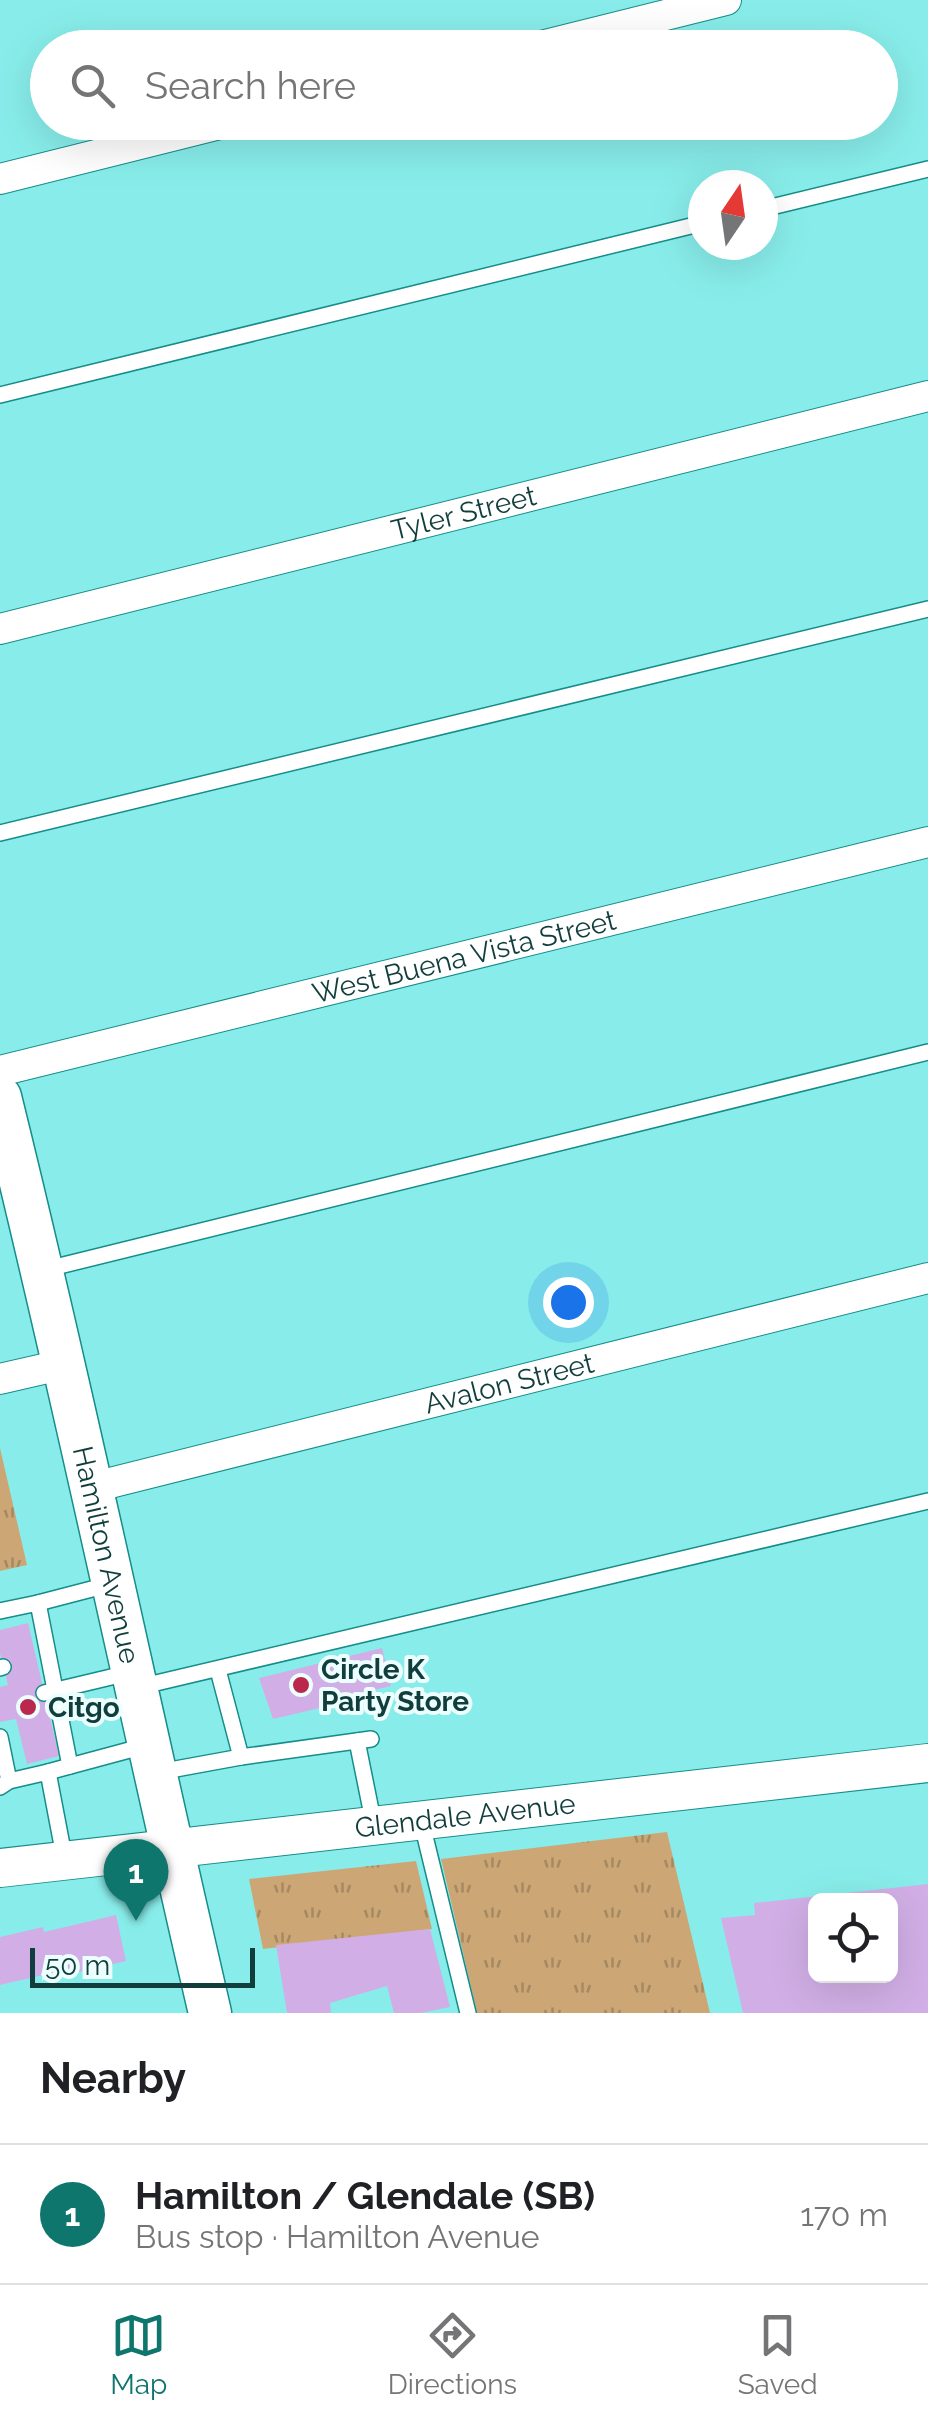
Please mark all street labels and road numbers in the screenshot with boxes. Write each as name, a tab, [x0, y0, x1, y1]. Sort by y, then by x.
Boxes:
street label: Tyler Street	[388, 478, 540, 547]
street label: West Buena Vista Street	[309, 903, 620, 1010]
street label: Avalon Street	[421, 1346, 598, 1420]
street label: Hamilton Avenue	[66, 1443, 147, 1667]
street label: Glendale Avenue	[353, 1787, 577, 1844]

